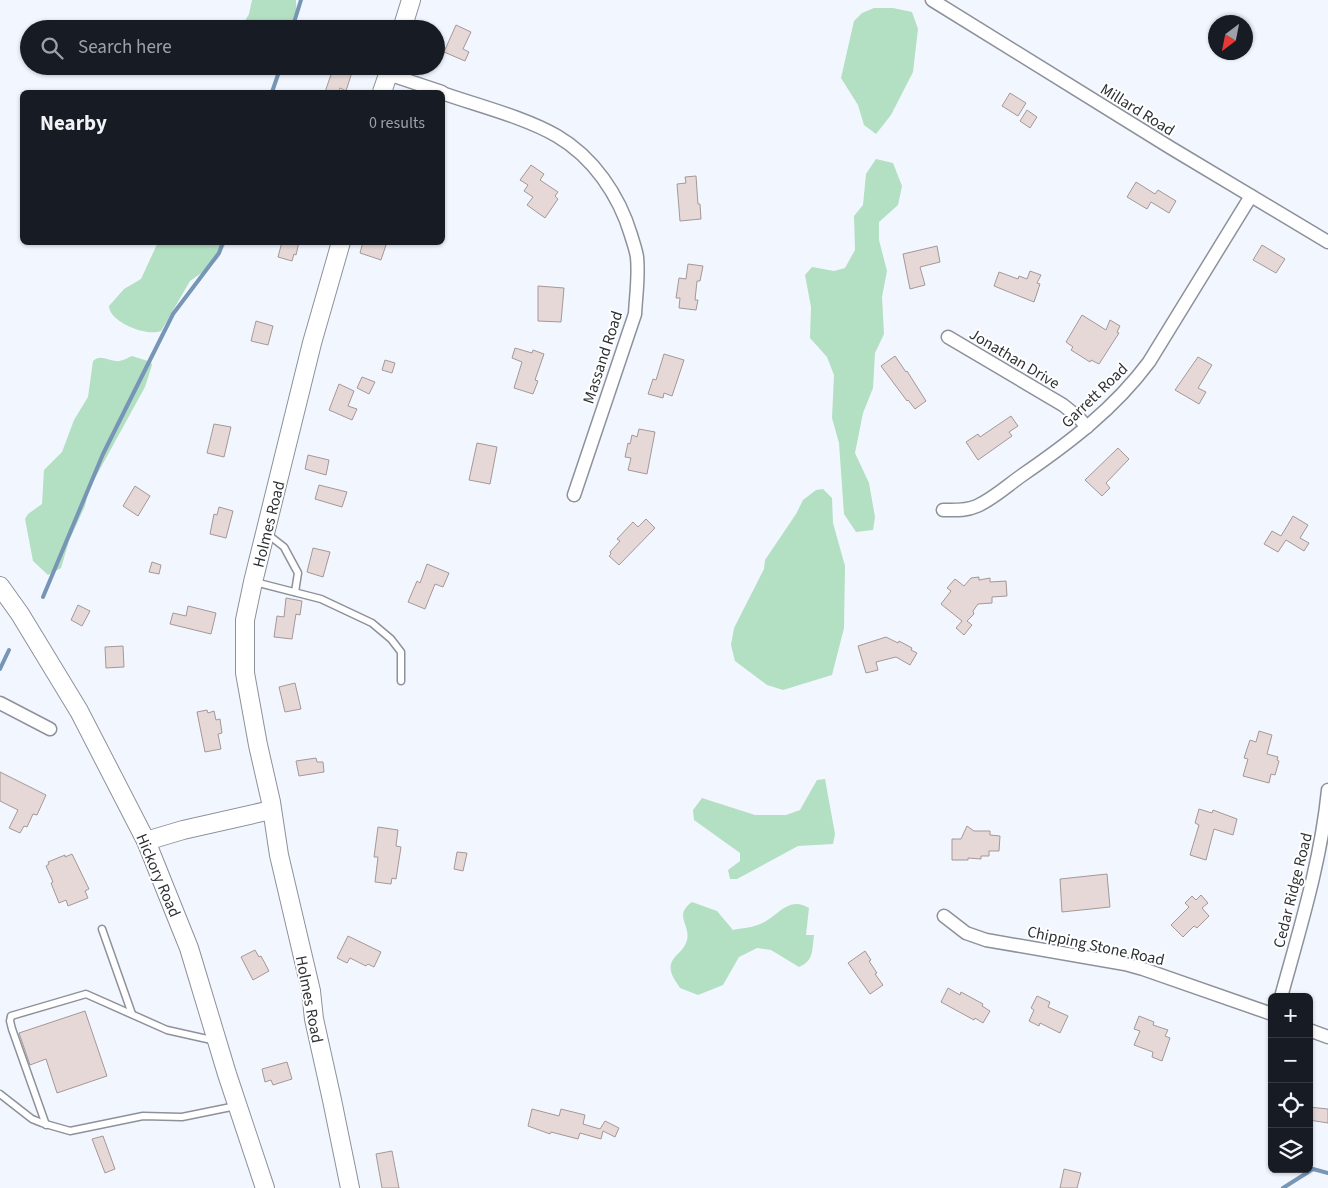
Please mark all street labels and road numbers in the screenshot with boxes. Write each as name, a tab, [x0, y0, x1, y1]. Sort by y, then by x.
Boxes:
street label: Millard Road	[1096, 78, 1179, 141]
street label: Massand Road	[578, 308, 628, 407]
street label: Jonathan Drive	[965, 323, 1064, 395]
street label: Garrett Road	[1057, 358, 1133, 433]
street label: Holmes Road	[248, 479, 290, 570]
street label: Hickory Road	[131, 830, 186, 921]
street label: Cedar Ridge Road	[1268, 830, 1318, 950]
street label: Chipping Stone Road	[1025, 921, 1166, 971]
street label: Holmes Road	[290, 954, 328, 1045]

